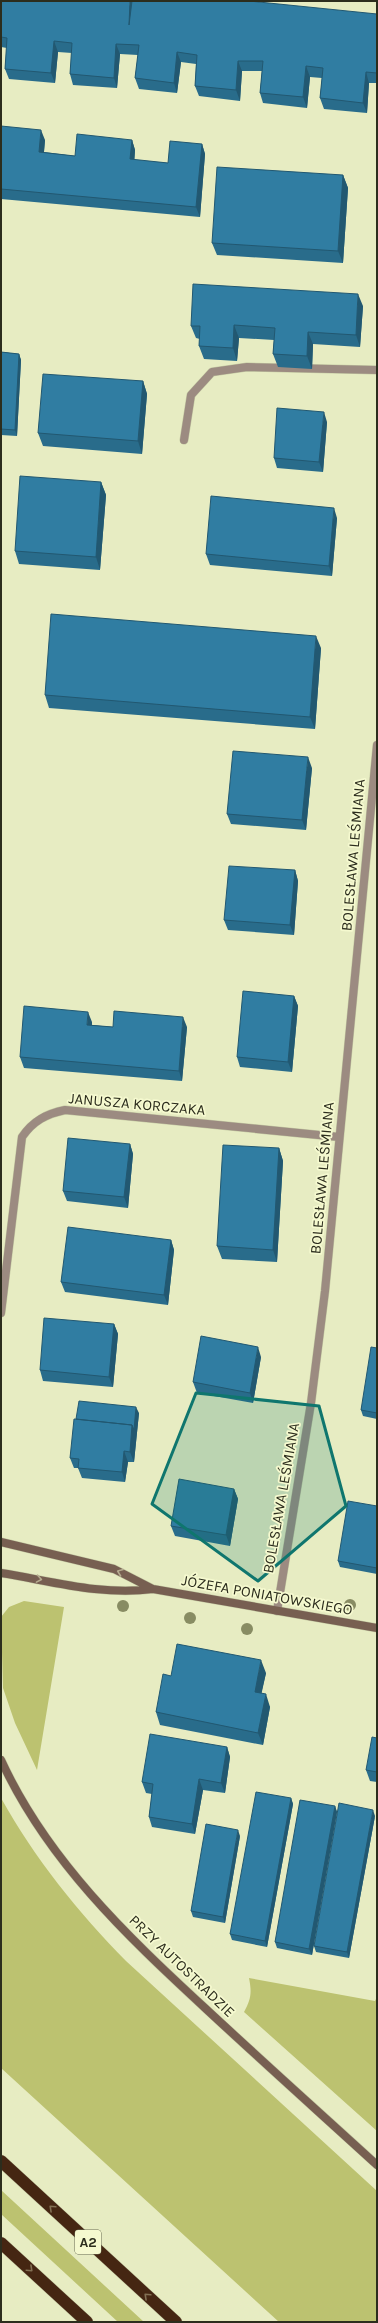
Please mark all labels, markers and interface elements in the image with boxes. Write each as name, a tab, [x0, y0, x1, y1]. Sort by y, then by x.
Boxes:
street label: BOLESŁAWA LEŚMIANA	[337, 778, 369, 932]
street label: JANUSZA KORCZAKA	[68, 1089, 207, 1119]
street label: BOLESŁAWA LEŚMIANA	[306, 1101, 338, 1255]
street label: BOLESŁAWA LEŚMIANA	[259, 1421, 303, 1575]
one-way arrow	[117, 1568, 124, 1576]
street label: JÓZEFA PONIATOWSKIEGO	[180, 1571, 354, 1619]
one-way arrow	[36, 1574, 43, 1583]
street label: PRZY AUTOSTRADZIE	[126, 1911, 238, 2021]
one-way arrow	[49, 2205, 56, 2212]
road number: A2	[75, 2230, 101, 2254]
one-way arrow	[25, 2264, 33, 2272]
one-way arrow	[144, 2293, 152, 2300]

